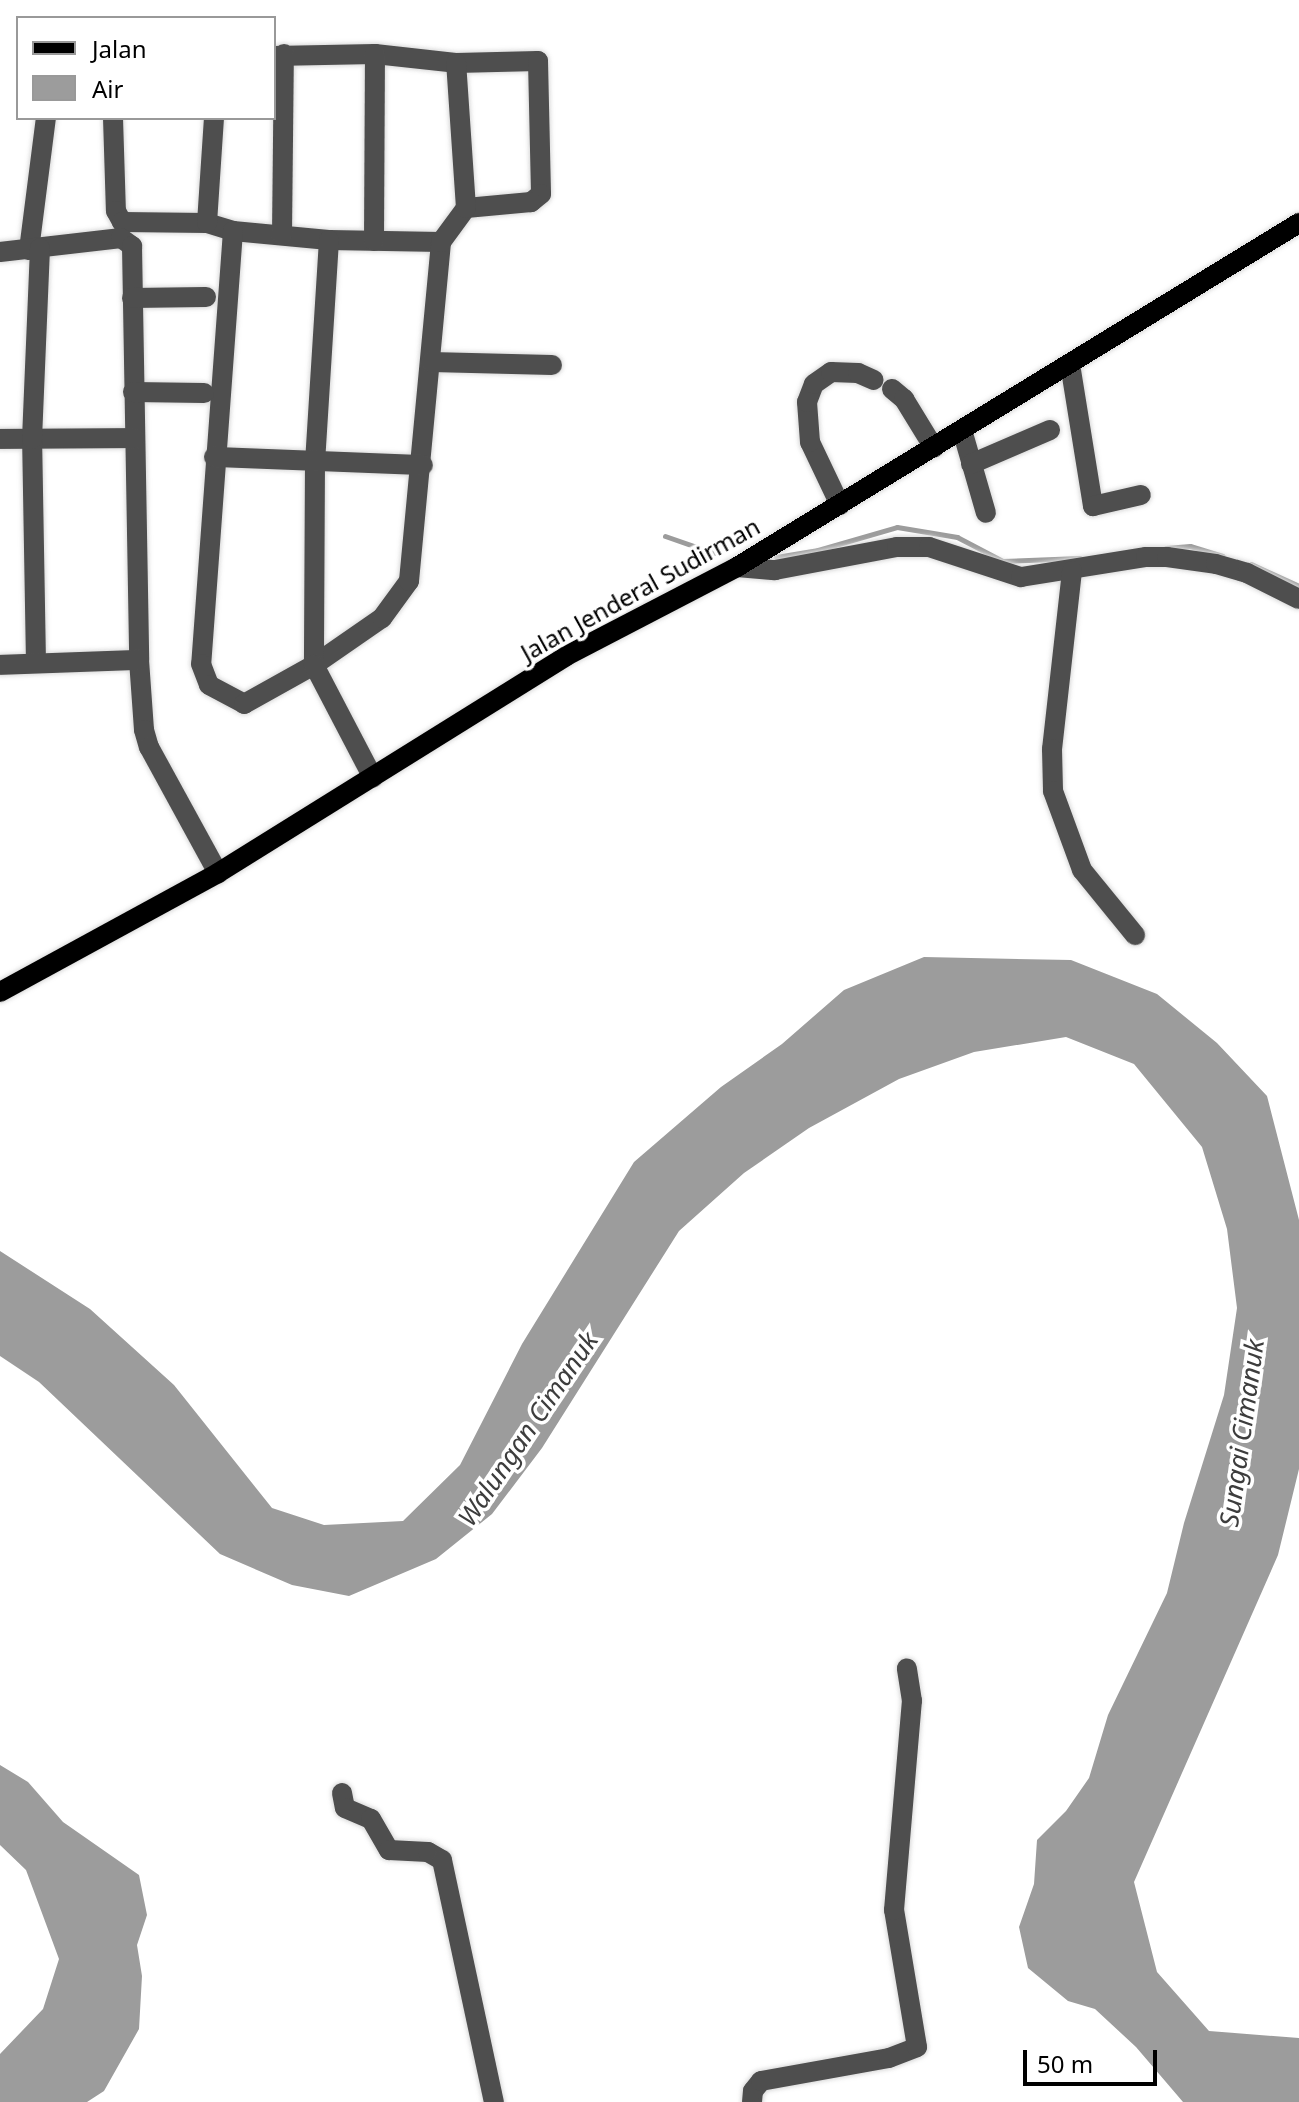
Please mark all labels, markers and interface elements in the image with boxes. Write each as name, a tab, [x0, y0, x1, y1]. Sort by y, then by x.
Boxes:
legend	[16, 16, 276, 120]
text: Jalan	[92, 32, 147, 65]
text: Air	[92, 72, 123, 105]
street label: Jalan Jenderal Sudirman	[515, 511, 765, 667]
water label: Walungan Cimanuk	[451, 1326, 605, 1532]
water label: Sungai Cimanuk	[1213, 1337, 1271, 1529]
scale bar	[1027, 2034, 1161, 2084]
text: 50 m	[1037, 2047, 1093, 2080]

